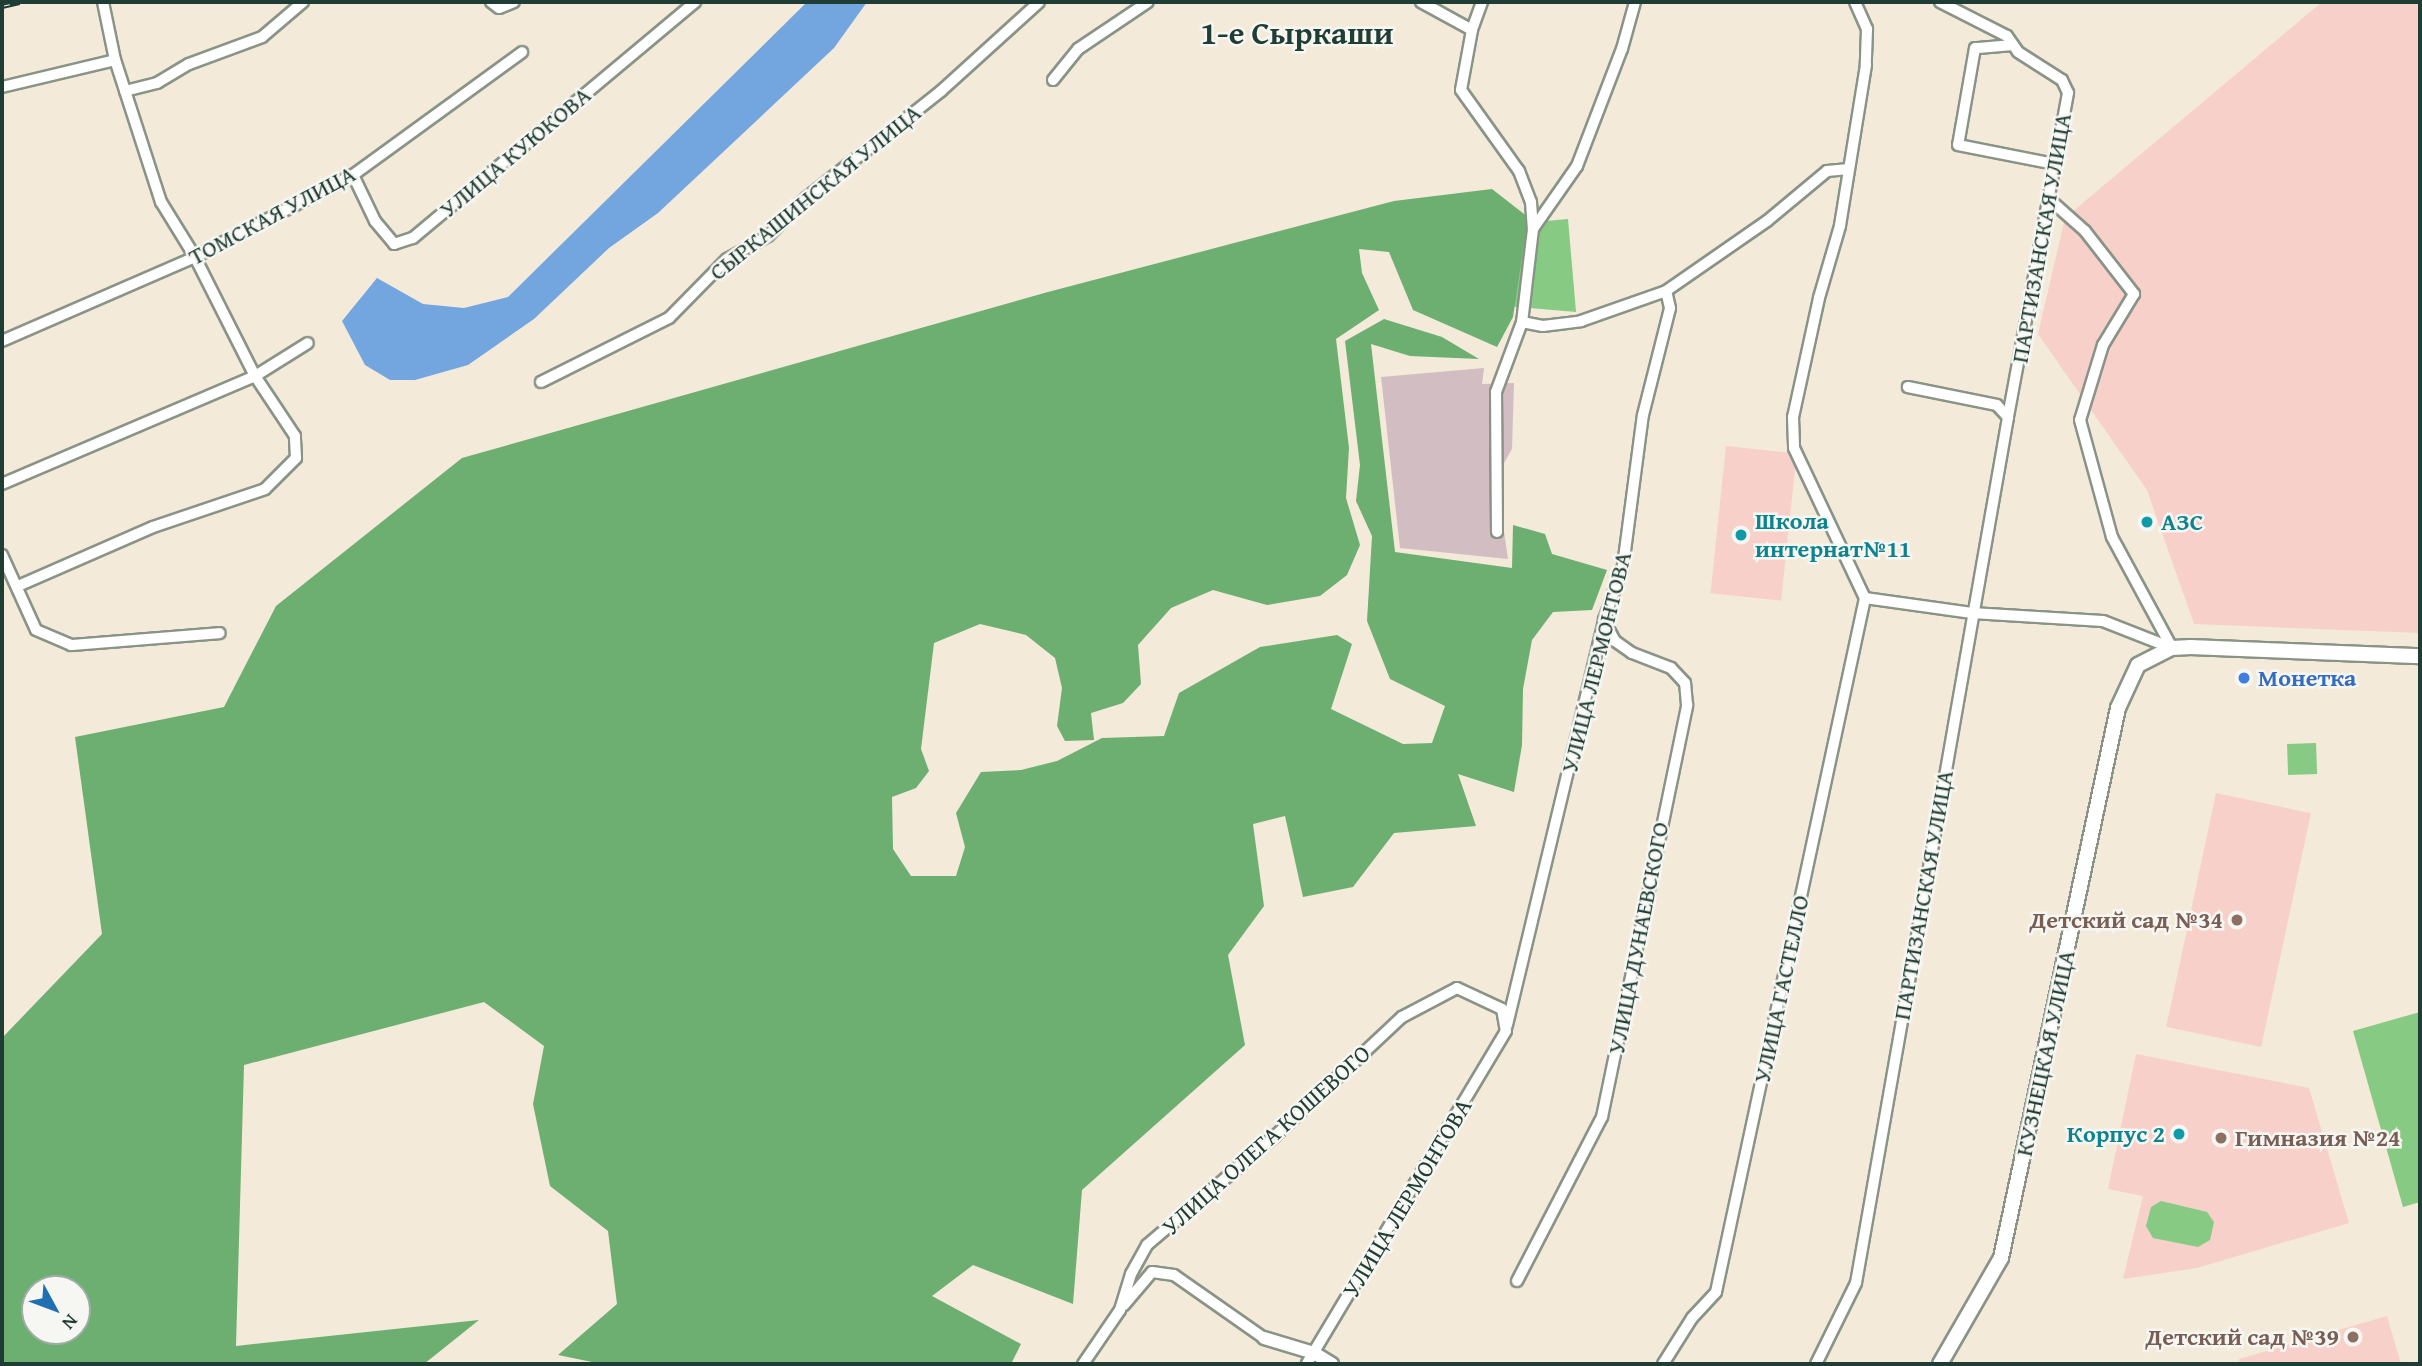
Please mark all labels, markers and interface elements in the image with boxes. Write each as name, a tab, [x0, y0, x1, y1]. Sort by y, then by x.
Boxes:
district label: 1-е Сыркаши	[1201, 14, 1393, 52]
street label: УЛИЦА КУЮКОВА	[433, 80, 597, 224]
street label: СЫРКАШИНСКАЯ УЛИЦА	[703, 98, 927, 286]
street label: ПАРТИЗАНСКАЯ УЛИЦА	[2005, 111, 2077, 365]
street label: ТОМСКАЯ УЛИЦА	[184, 159, 360, 271]
place label: Школа интернат№11	[1755, 507, 1911, 563]
place label: АЗС	[2161, 508, 2203, 536]
marker: АЗС	[2139, 514, 2155, 530]
marker: Школа интернат№11	[1733, 527, 1749, 543]
street label: УЛИЦА ЛЕРМОНТОВА	[1555, 548, 1637, 776]
place label: Монетка	[2258, 664, 2356, 692]
marker: Монетка	[2236, 670, 2252, 686]
street label: ПАРТИЗАНСКАЯ УЛИЦА	[1887, 768, 1959, 1022]
street label: УЛИЦА ДУНАЕВСКОГО	[1601, 819, 1675, 1057]
street label: УЛИЦА ГАСТЕЛЛО	[1747, 892, 1815, 1086]
place label: Детский сад №34	[2030, 906, 2223, 934]
marker: Детский сад №34	[2229, 912, 2245, 928]
street label: КУЗНЕЦКАЯ УЛИЦА	[2009, 947, 2081, 1159]
street label: УЛИЦА ОЛЕГА КОШЕВОГО	[1156, 1039, 1376, 1241]
street label: УЛИЦА ЛЕРМОНТОВА	[1336, 1093, 1478, 1303]
place label: Корпус 2	[2067, 1120, 2165, 1148]
place label: Гимназия №24	[2235, 1124, 2401, 1152]
marker: Корпус 2	[2171, 1126, 2187, 1142]
marker: Гимназия №24	[2213, 1130, 2229, 1146]
north arrow	[21, 1275, 91, 1345]
text: N	[56, 1308, 85, 1336]
place label: Детский сад №39	[2146, 1323, 2339, 1351]
marker: Детский сад №39	[2345, 1329, 2361, 1345]

